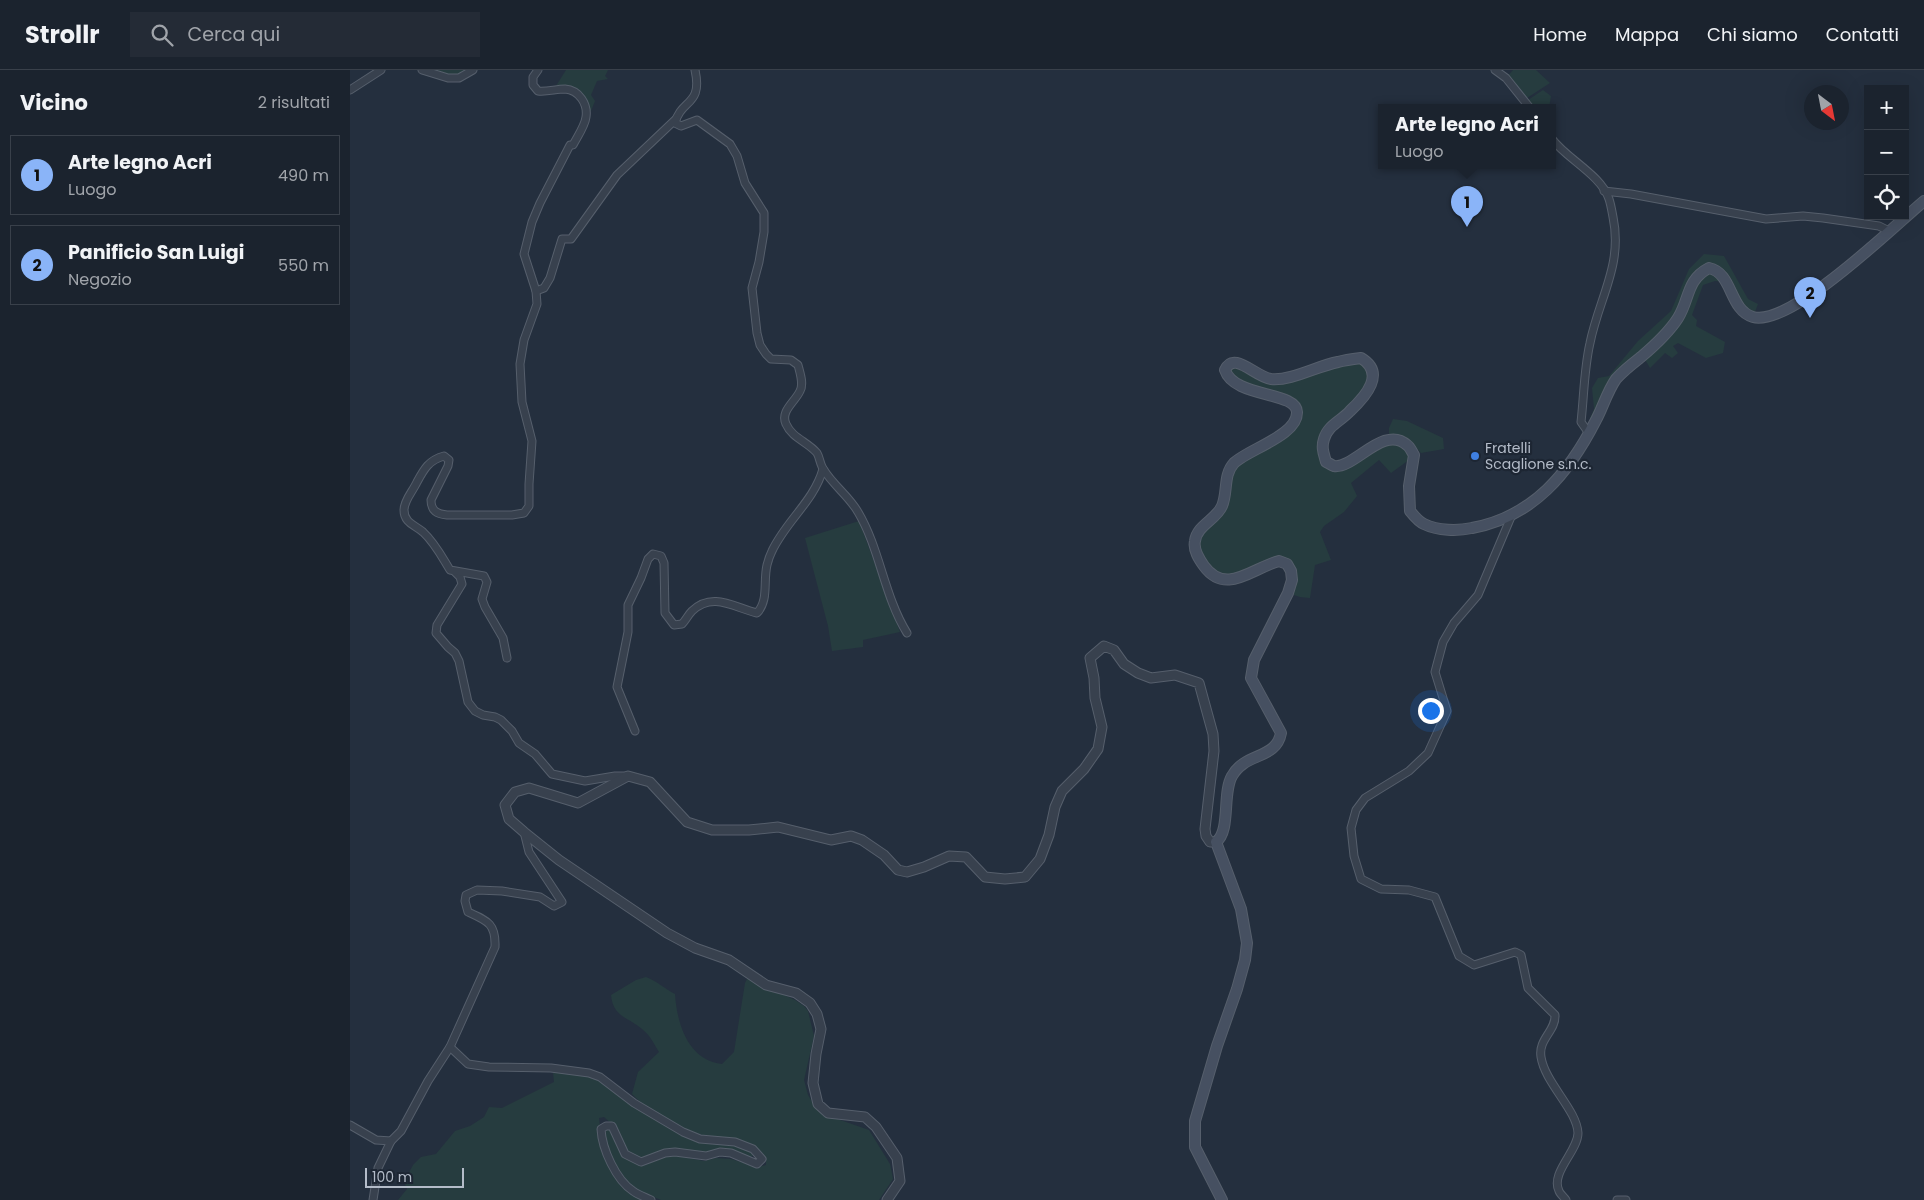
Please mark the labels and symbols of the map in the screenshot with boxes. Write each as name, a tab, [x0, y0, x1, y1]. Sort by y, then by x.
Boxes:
north arrow	[1804, 85, 1849, 130]
pin: 1	[1451, 186, 1483, 227]
pin: 2	[1794, 277, 1826, 318]
place label: Fratelli Scaglione s.n.c.	[1485, 438, 1592, 474]
marker: Fratelli Scaglione s.n.c.	[1469, 450, 1481, 462]
your location	[1418, 698, 1444, 724]
scale bar	[365, 1165, 464, 1188]

